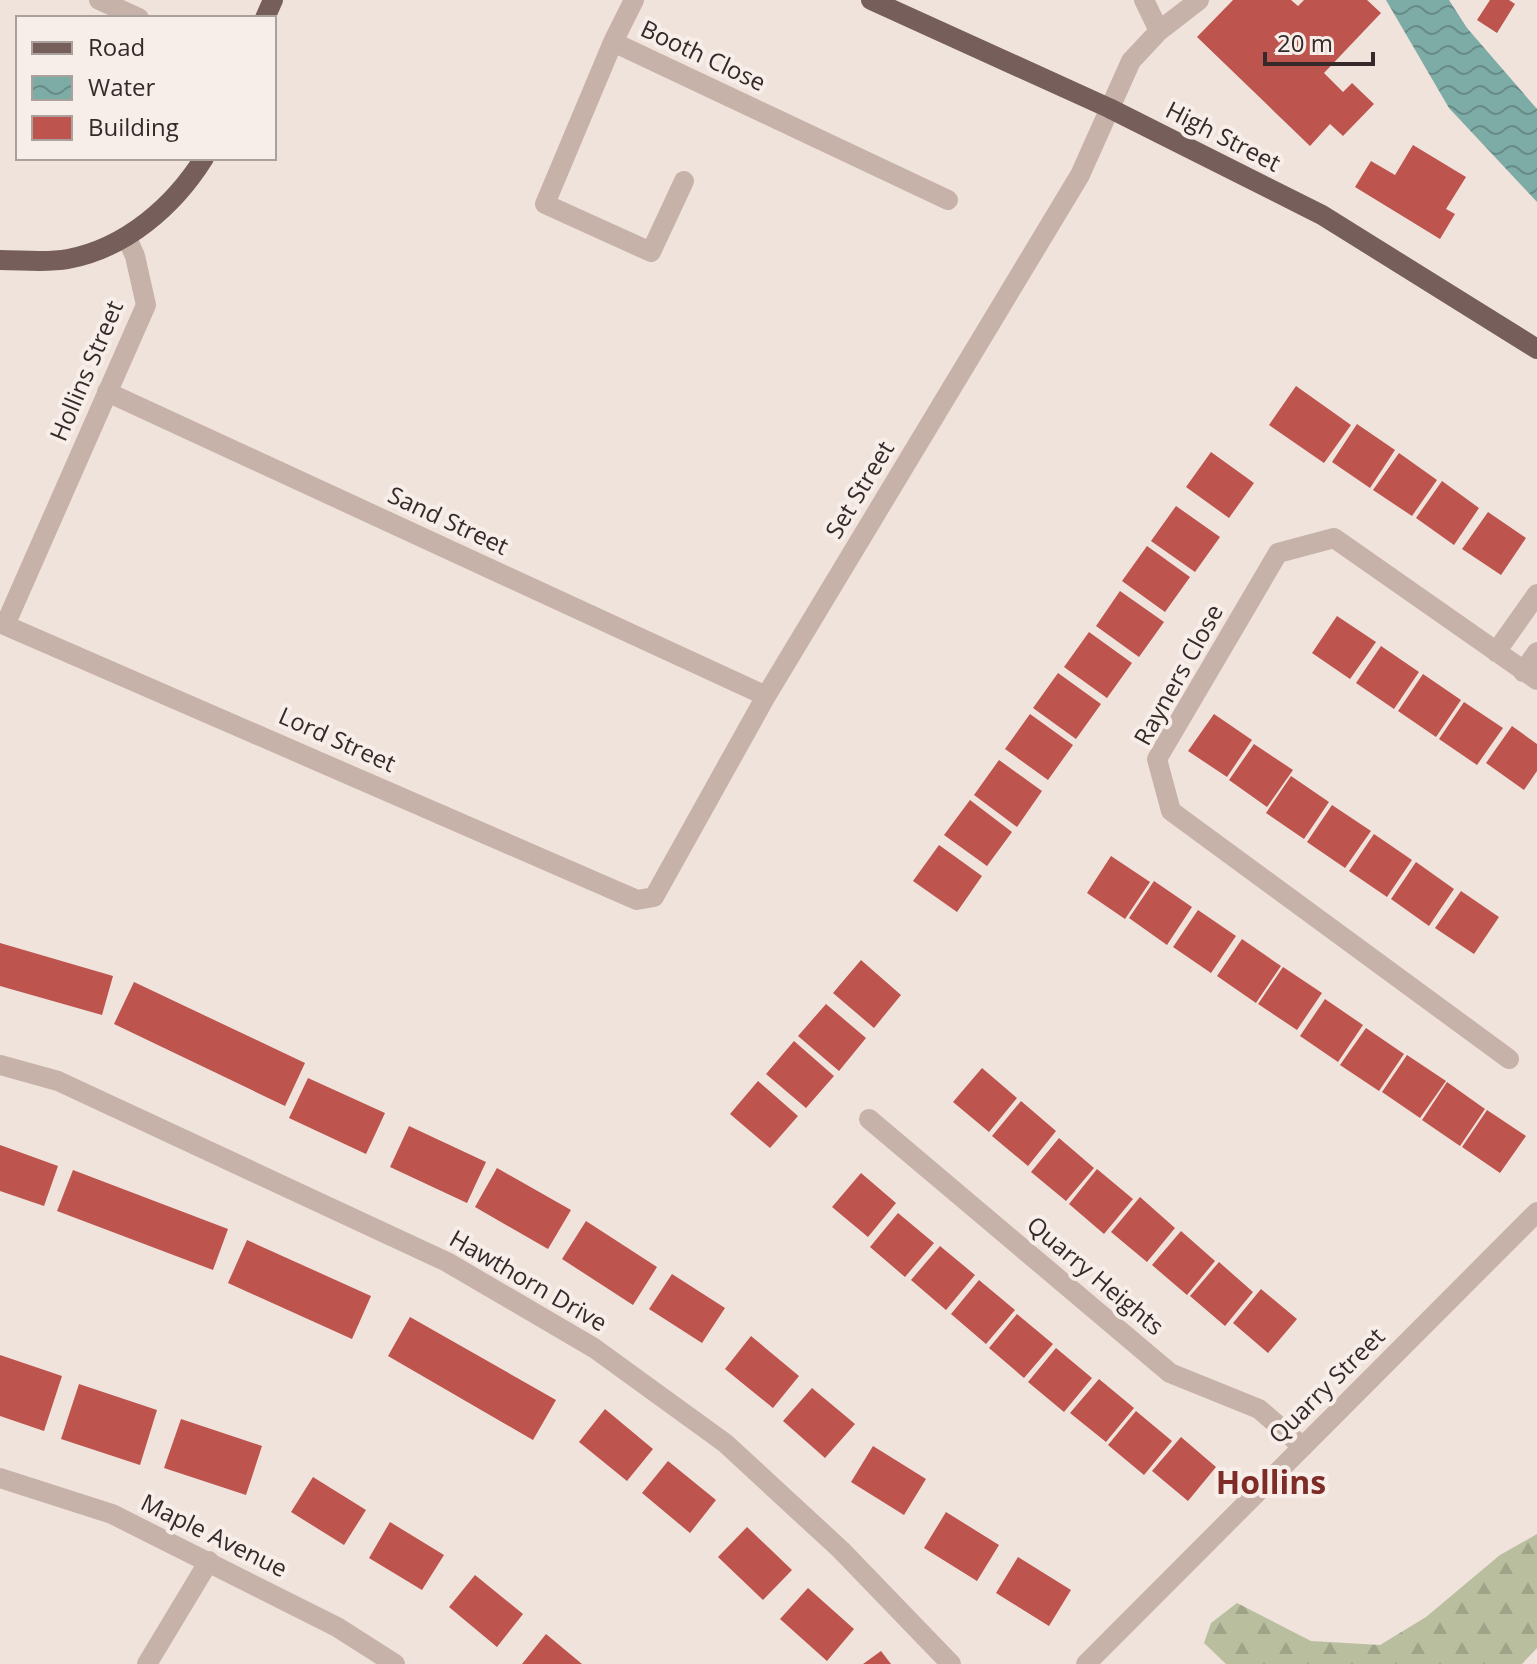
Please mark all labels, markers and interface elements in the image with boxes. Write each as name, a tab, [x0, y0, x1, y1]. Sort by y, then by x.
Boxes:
street label: Booth Close	[636, 11, 772, 98]
legend	[16, 16, 276, 160]
scale bar	[1265, 16, 1373, 66]
text: 20 m	[1277, 26, 1333, 59]
text: Road	[88, 30, 145, 63]
text: Water	[88, 70, 156, 103]
street label: High Street	[1161, 93, 1287, 179]
text: Building	[88, 110, 179, 143]
street label: Hollins Street	[41, 295, 130, 446]
street label: Set Street	[817, 434, 901, 544]
street label: Sand Street	[383, 477, 514, 562]
street label: Rayners Close	[1125, 598, 1230, 751]
street label: Lord Street	[274, 698, 401, 779]
street label: Quarry Heights	[1020, 1208, 1172, 1342]
street label: Hawthorn Drive	[444, 1221, 614, 1338]
street label: Quarry Street	[1261, 1320, 1391, 1450]
district label: Hollins	[1216, 1460, 1326, 1503]
street label: Maple Avenue	[136, 1485, 293, 1584]

